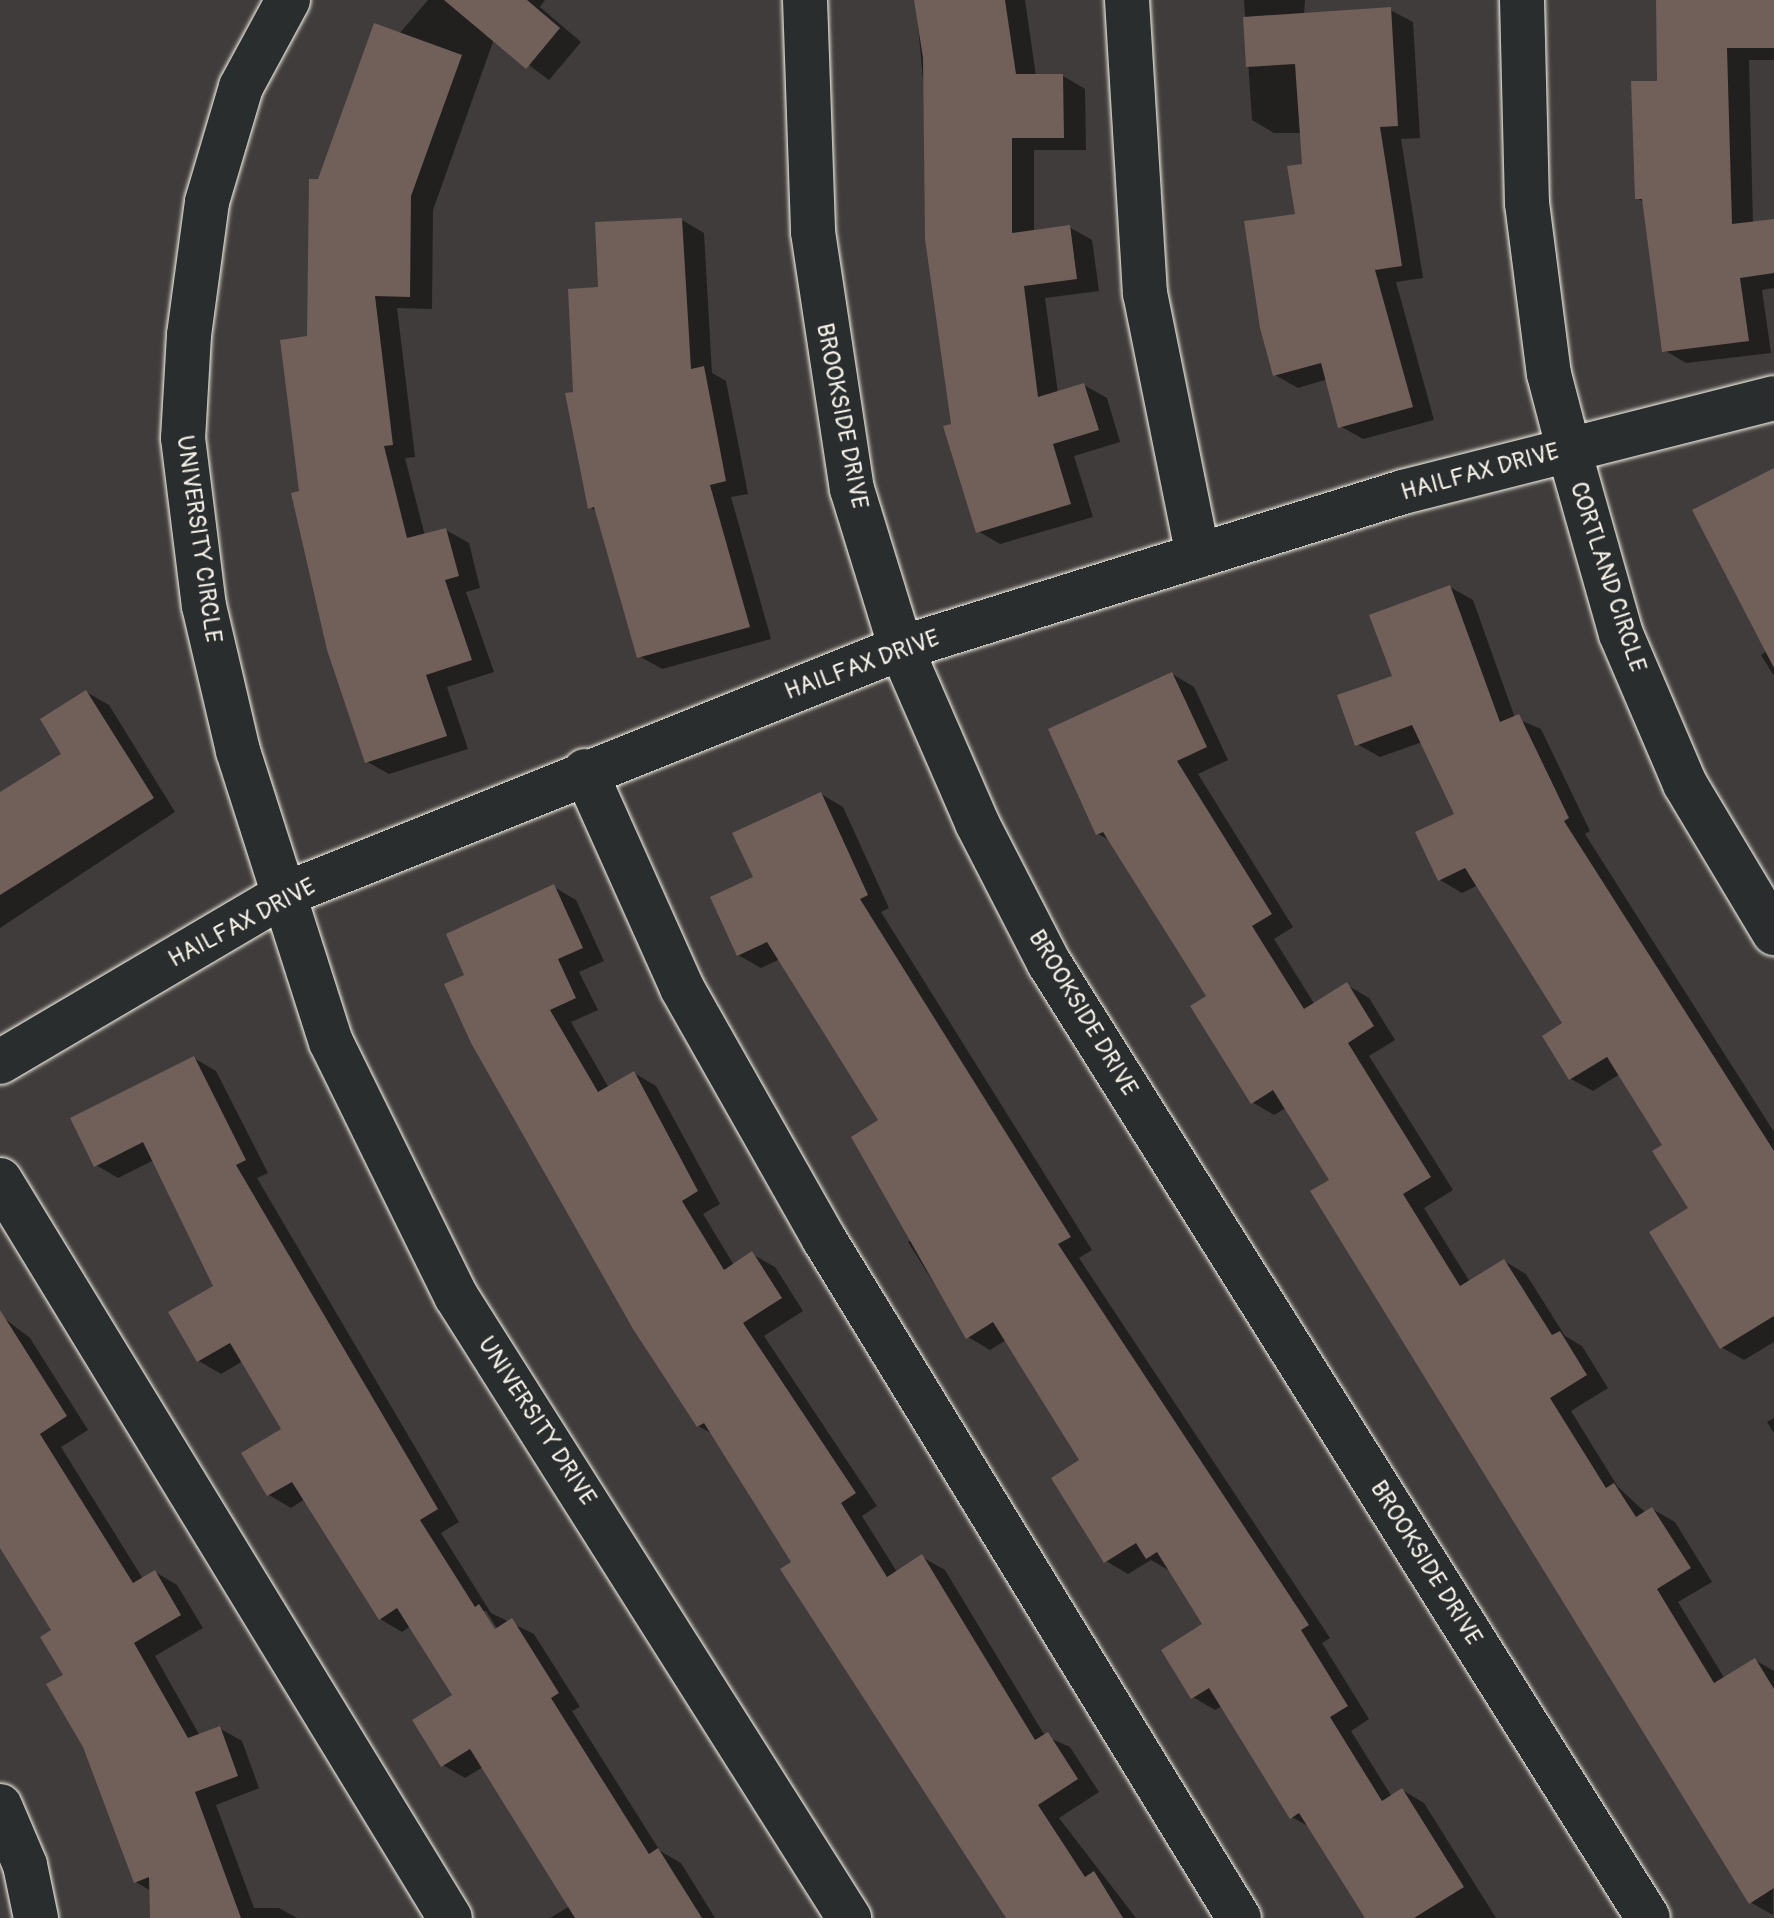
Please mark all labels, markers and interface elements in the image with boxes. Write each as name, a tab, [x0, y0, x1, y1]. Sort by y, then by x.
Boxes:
street label: BROOKSIDE DRIVE	[810, 321, 874, 511]
street label: UNIVERSITY CIRCLE	[170, 433, 228, 645]
street label: HAILFAX DRIVE	[1398, 437, 1562, 507]
street label: CORTLAND CIRCLE	[1564, 478, 1652, 676]
street label: HAILFAX DRIVE	[781, 624, 943, 706]
street label: HAILFAX DRIVE	[164, 872, 320, 974]
street label: BROOKSIDE DRIVE	[1022, 925, 1144, 1101]
street label: UNIVERSITY DRIVE	[472, 1331, 602, 1511]
street label: BROOKSIDE DRIVE	[1364, 1475, 1488, 1651]

